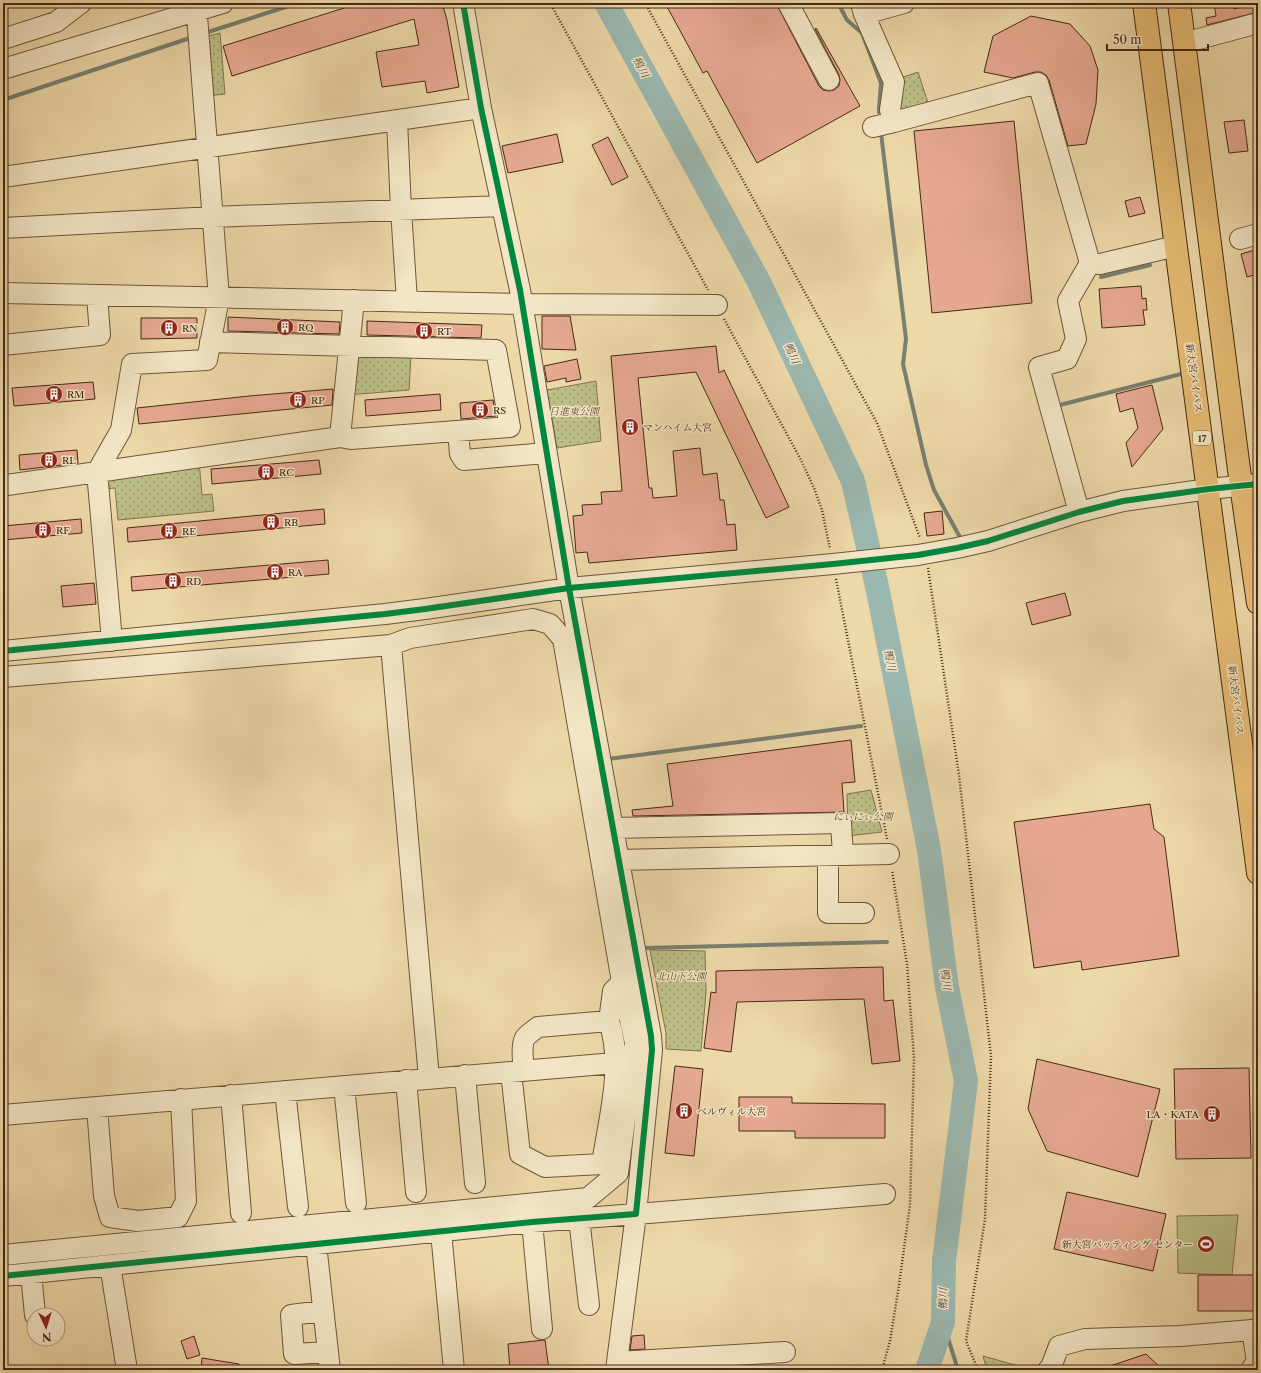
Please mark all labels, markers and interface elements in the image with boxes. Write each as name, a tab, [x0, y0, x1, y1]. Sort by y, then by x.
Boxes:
scale bar	[1107, 26, 1208, 52]
text: 50 m	[1113, 32, 1142, 47]
water label: 鴨川	[630, 54, 653, 81]
building icon: RQ	[275, 317, 295, 337]
building icon: RN	[159, 318, 179, 338]
place label: RQ	[298, 321, 314, 334]
building icon: RT	[414, 321, 434, 341]
place label: RN	[182, 322, 198, 335]
place label: RT	[437, 325, 452, 338]
water label: 鴨川	[781, 340, 803, 367]
street label: 新大宮バイパス	[1183, 343, 1205, 413]
building icon: RM	[44, 384, 64, 404]
place label: RM	[67, 388, 84, 401]
building icon: RP	[288, 390, 308, 410]
place label: RP	[311, 394, 325, 407]
building icon: RS	[470, 400, 490, 420]
place label: RS	[493, 404, 506, 417]
park label: 日進東公園	[549, 405, 601, 418]
building icon: マンハイム大宮	[620, 417, 640, 437]
place label: マンハイム大宮	[643, 421, 712, 434]
road number: 17	[1193, 431, 1211, 445]
building icon: RL	[39, 450, 59, 470]
place label: RL	[62, 454, 76, 467]
building icon: RC	[256, 462, 276, 482]
place label: RC	[279, 466, 294, 479]
building icon: RB	[261, 512, 281, 532]
place label: RB	[284, 516, 298, 529]
building icon: RF	[33, 520, 53, 540]
building icon: RE	[159, 521, 179, 541]
place label: RF	[56, 524, 70, 537]
place label: RE	[182, 525, 196, 538]
building icon: RA	[265, 562, 285, 582]
place label: RA	[288, 566, 303, 579]
building icon: RD	[163, 571, 183, 591]
place label: RD	[186, 575, 201, 588]
water label: 鴨川	[881, 648, 899, 673]
street label: 新大宮バイパス	[1225, 665, 1247, 735]
park label: にぃにぃ公園	[833, 810, 895, 823]
water label: 鴨川	[938, 967, 955, 992]
park label: 北山下公園	[656, 970, 708, 983]
building icon: ベルヴィル大宮	[674, 1101, 694, 1121]
building icon: LA・KATA	[1202, 1104, 1222, 1124]
place label: ベルヴィル大宮	[697, 1105, 766, 1118]
place label: LA・KATA	[1146, 1108, 1200, 1121]
sports icon: 新大宮バッティング センター	[1196, 1234, 1216, 1254]
place label: 新大宮バッティング センター	[1062, 1238, 1193, 1251]
water label: 鴨川	[936, 1287, 950, 1310]
north arrow	[26, 1307, 66, 1347]
text: N	[41, 1330, 52, 1344]

